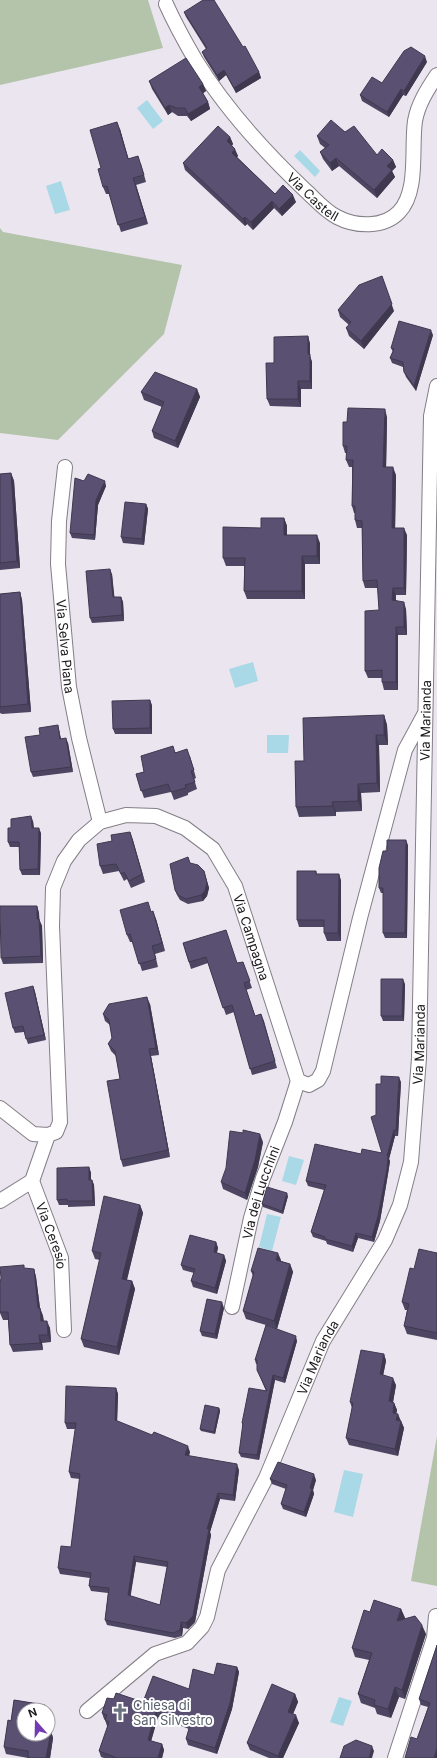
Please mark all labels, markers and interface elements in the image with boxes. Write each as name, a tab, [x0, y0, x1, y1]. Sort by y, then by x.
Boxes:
street label: Via Castell	[284, 169, 341, 224]
street label: Via Selva Piana	[53, 599, 78, 695]
street label: Via Marianda	[417, 680, 434, 761]
street label: Via Campagna	[230, 892, 273, 982]
street label: Via Marianda	[409, 1004, 428, 1085]
street label: Via dei Lucchini	[239, 1144, 283, 1241]
street label: Via Ceresio	[33, 1200, 69, 1270]
street label: Via Marianda	[294, 1317, 342, 1397]
place label: Chiesa di San Silvestro	[133, 1697, 213, 1728]
north arrow	[16, 1702, 56, 1742]
church icon: Chiesa di San Silvestro	[110, 1702, 130, 1722]
text: N	[26, 1705, 39, 1721]

